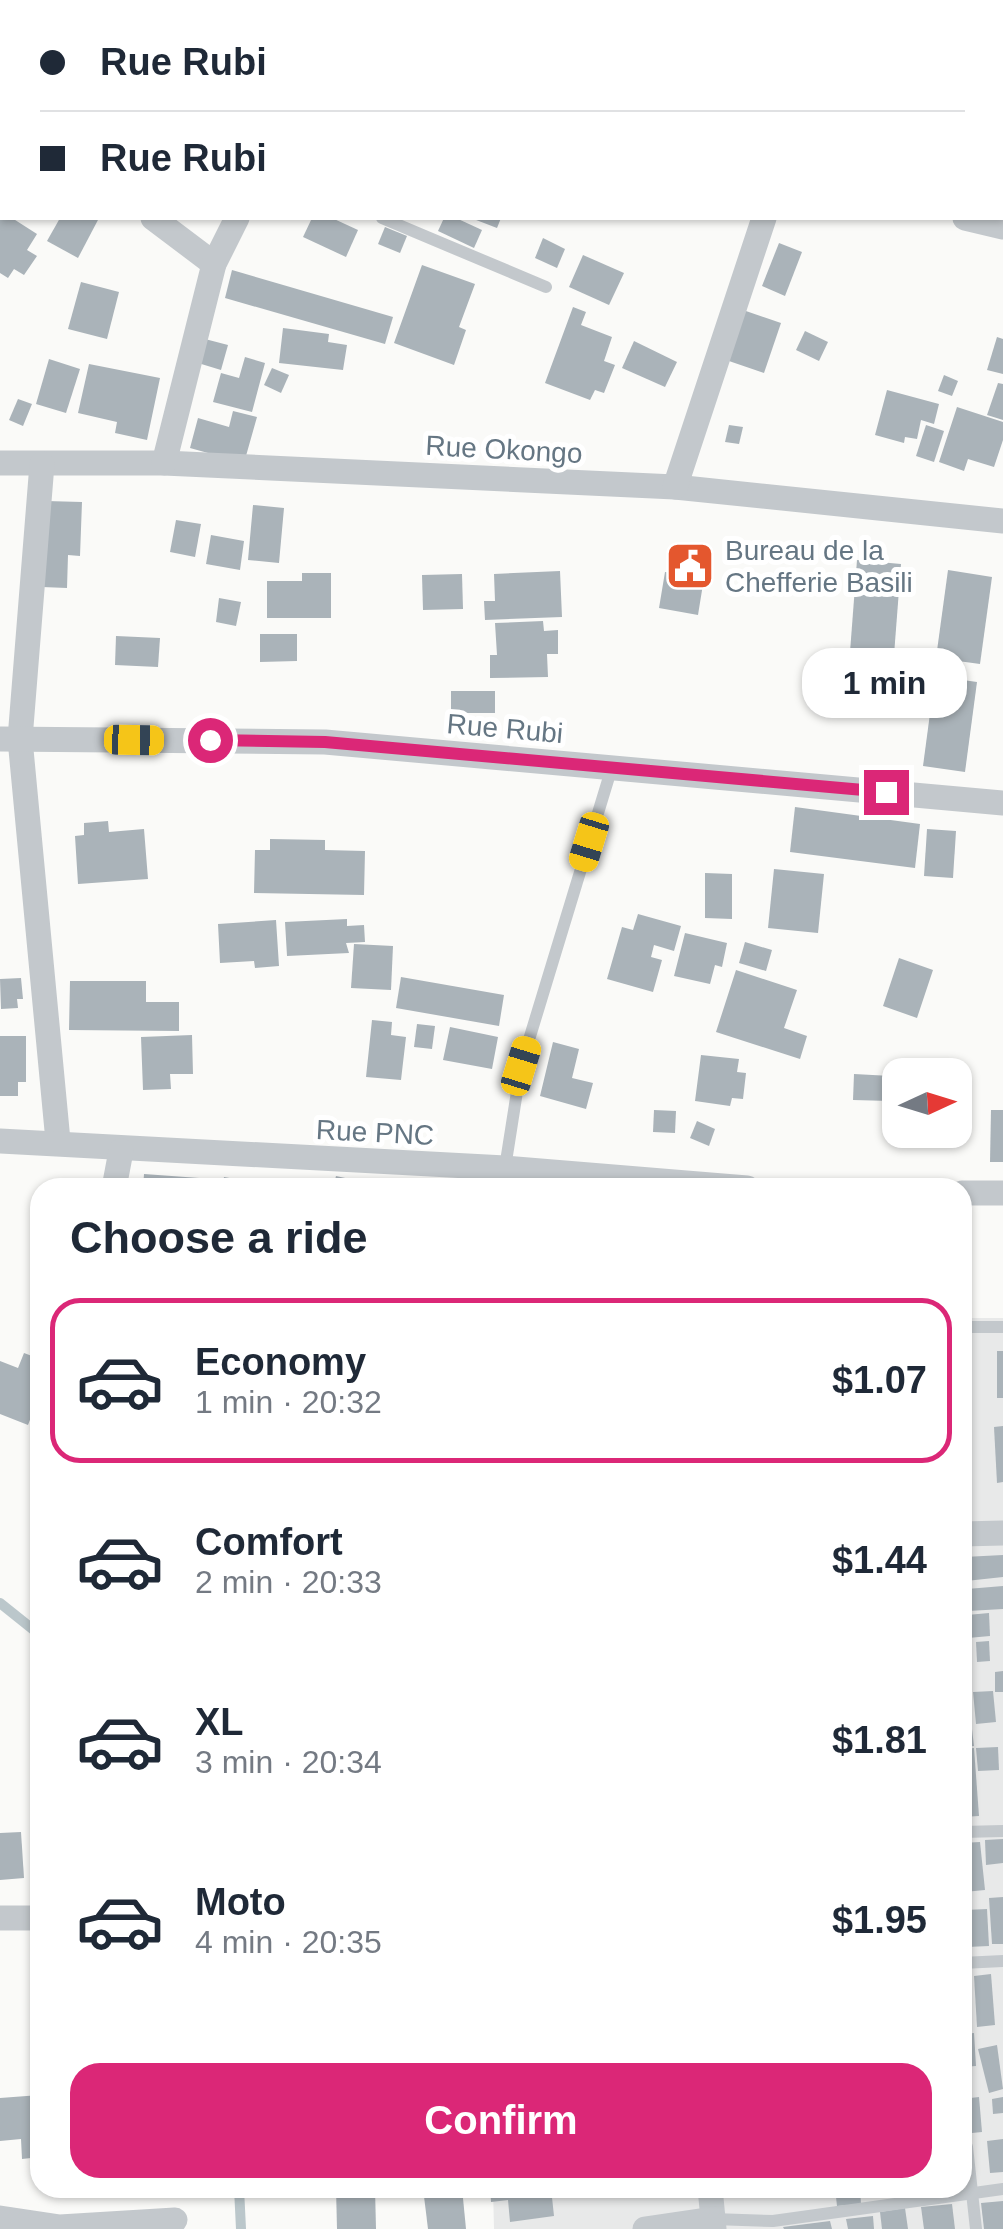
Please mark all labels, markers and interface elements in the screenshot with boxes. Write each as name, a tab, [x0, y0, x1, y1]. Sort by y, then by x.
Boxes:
text: Rue Rubi	[100, 41, 267, 83]
text: Rue Rubi	[100, 137, 267, 179]
street label: Rue Okongo	[425, 430, 583, 469]
place label: Bureau de la Chefferie Basili	[725, 535, 913, 598]
public building icon: Bureau de la Chefferie Basili	[664, 540, 716, 592]
callout: 1 min	[804, 647, 968, 717]
text: 1 min	[843, 665, 926, 701]
street label: Rue Rubi	[445, 708, 564, 749]
route start	[188, 718, 233, 763]
car	[104, 724, 164, 756]
route end	[864, 770, 909, 815]
car	[566, 809, 612, 875]
car	[498, 1033, 544, 1099]
north arrow	[882, 1058, 972, 1148]
map controls	[882, 1058, 972, 1148]
street label: Rue PNC	[315, 1114, 435, 1151]
text: Choose a ride	[70, 1212, 368, 1263]
icon: car	[75, 1336, 165, 1426]
text: Economy	[195, 1341, 366, 1383]
text: $1.07	[832, 1359, 927, 1401]
text: 1 min · 20:32	[195, 1384, 382, 1420]
icon: car	[75, 1516, 165, 1606]
text: Comfort	[195, 1521, 343, 1563]
text: $1.44	[832, 1539, 927, 1581]
text: 2 min · 20:33	[195, 1564, 382, 1600]
icon: car	[75, 1696, 165, 1786]
text: XL	[195, 1701, 244, 1743]
text: $1.81	[832, 1719, 927, 1761]
text: 3 min · 20:34	[195, 1744, 382, 1780]
icon: car	[75, 1876, 165, 1966]
text: Moto	[195, 1881, 286, 1923]
text: $1.95	[832, 1899, 927, 1941]
text: 4 min · 20:35	[195, 1924, 382, 1960]
button: Confirm	[70, 2063, 932, 2178]

